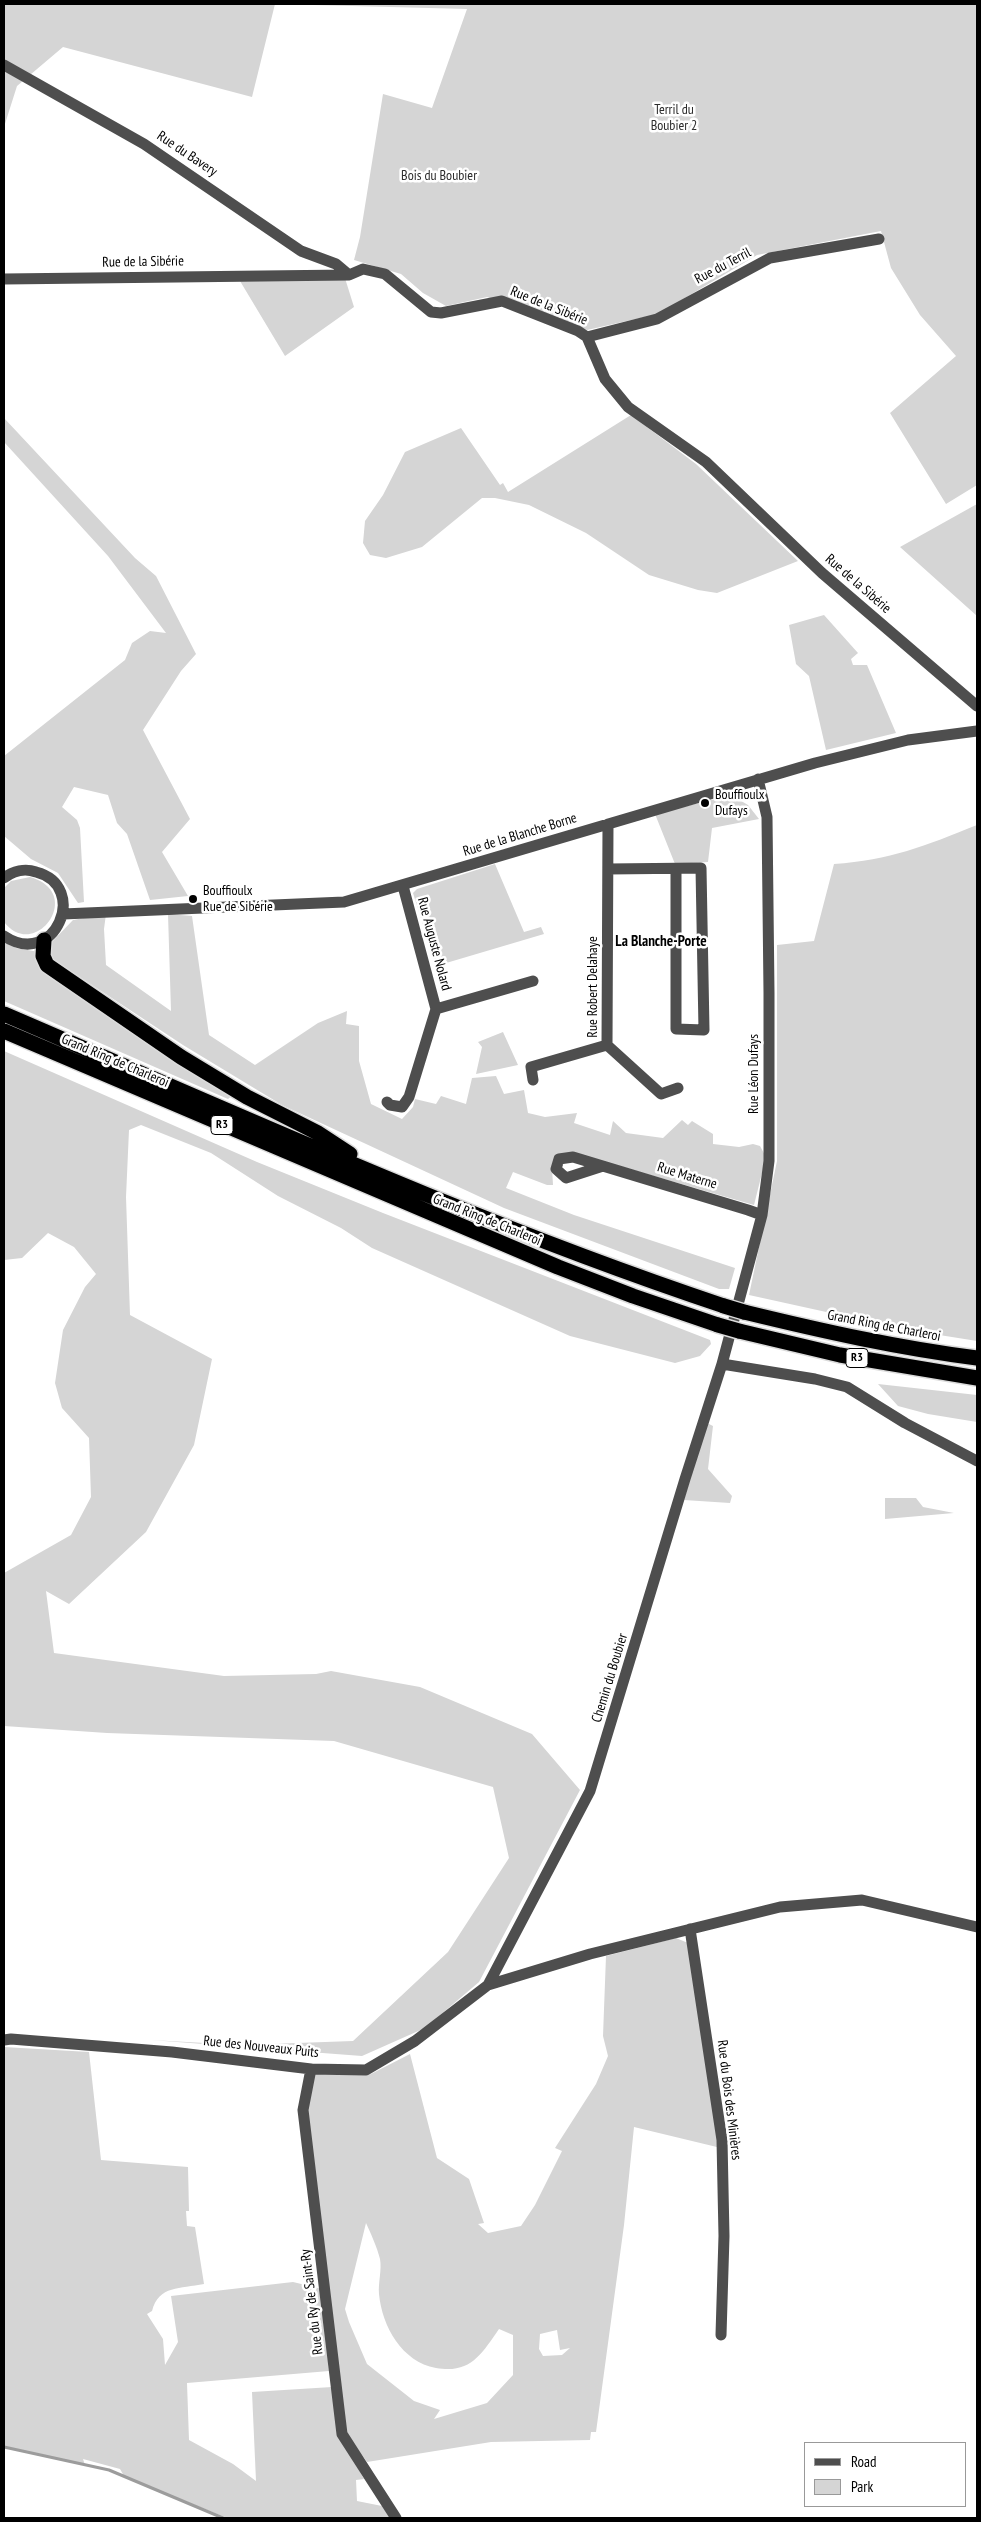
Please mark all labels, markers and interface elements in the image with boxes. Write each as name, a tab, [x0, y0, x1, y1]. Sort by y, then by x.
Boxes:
park label: Terril du Boubier 2	[651, 102, 697, 134]
street label: Rue du Bavery	[154, 128, 220, 180]
park label: Bois du Boubier	[401, 168, 477, 184]
street label: Rue du Terril	[692, 244, 754, 288]
street label: Rue de la Sibérie	[102, 253, 184, 271]
street label: Rue de la Sibérie	[508, 283, 590, 329]
street label: Rue de la Sibérie	[822, 551, 894, 617]
place label: Bouffioulx Dufays	[715, 787, 765, 820]
marker: Bouffioulx Dufays	[699, 797, 711, 809]
street label: Rue de la Blanche Borne	[461, 810, 579, 860]
place label: Bouffioulx Rue de Sibérie	[203, 883, 273, 916]
marker: Bouffioulx Rue de Sibérie	[187, 893, 199, 905]
street label: Rue Auguste Nolard	[413, 895, 455, 993]
district label: La Blanche-Porte	[615, 933, 707, 951]
street label: Rue Robert Delahaye	[585, 936, 601, 1038]
street label: Grand Ring de Charleroi	[59, 1031, 171, 1091]
street label: Rue Léon Dufays	[746, 1034, 762, 1114]
road number: R3	[211, 1116, 233, 1134]
street label: Rue Materne	[655, 1159, 719, 1193]
street label: Grand Ring de Charleroi	[430, 1191, 544, 1249]
street label: Grand Ring de Charleroi	[826, 1307, 942, 1345]
road number: R3	[846, 1349, 868, 1368]
street label: Chemin du Boubier	[588, 1631, 632, 1725]
street label: Rue des Nouveaux Puits	[202, 2033, 320, 2061]
street label: Rue du Bois des Minières	[713, 2039, 745, 2161]
street label: Rue du Ry de Saint-Ry	[297, 2248, 327, 2356]
legend	[804, 2442, 966, 2507]
text: Road	[851, 2452, 877, 2471]
text: Park	[851, 2477, 873, 2496]

